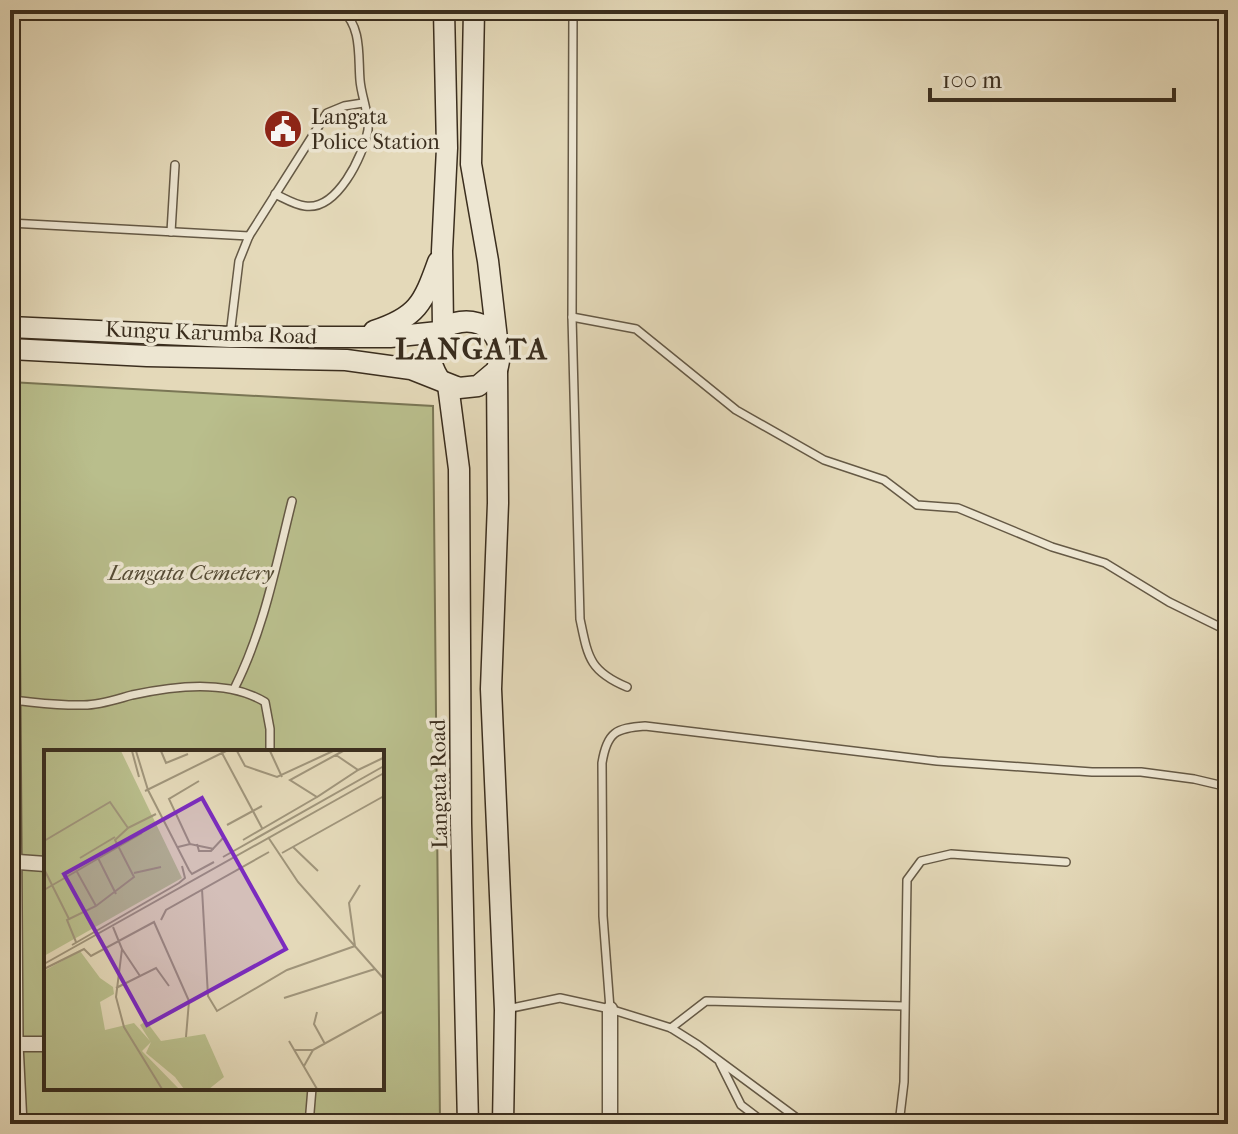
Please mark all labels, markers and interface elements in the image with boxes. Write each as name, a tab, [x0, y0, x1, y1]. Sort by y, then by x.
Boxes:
scale bar	[930, 52, 1174, 102]
text: 100 m	[942, 66, 1002, 94]
place label: Langata Police Station	[311, 104, 440, 155]
public building icon: Langata Police Station	[262, 108, 304, 150]
street label: Kungu Karumba Road	[105, 316, 318, 350]
district label: LANGATA	[395, 332, 549, 367]
park label: Langata Cemetery	[106, 560, 275, 586]
street label: Langata Road	[425, 718, 453, 849]
inset map	[44, 750, 384, 1090]

